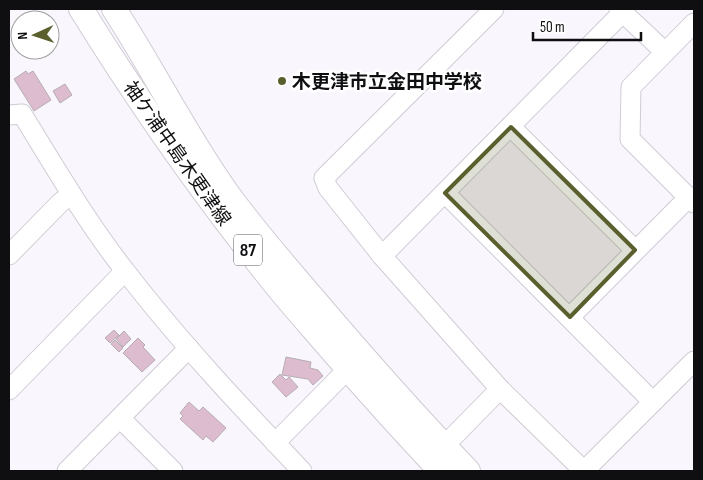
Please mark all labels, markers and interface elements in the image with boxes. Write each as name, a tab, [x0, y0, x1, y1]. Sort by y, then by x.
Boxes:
north arrow	[10, 10, 60, 60]
scale bar	[533, 10, 640, 42]
text: 50 m	[540, 18, 565, 37]
text: N	[14, 31, 31, 40]
place label: 木更津市立金田中学校	[292, 71, 482, 94]
marker: 木更津市立金田中学校	[276, 75, 288, 87]
street label: 袖ケ浦中島木更津線	[118, 77, 235, 231]
road number: 87	[234, 234, 262, 266]

